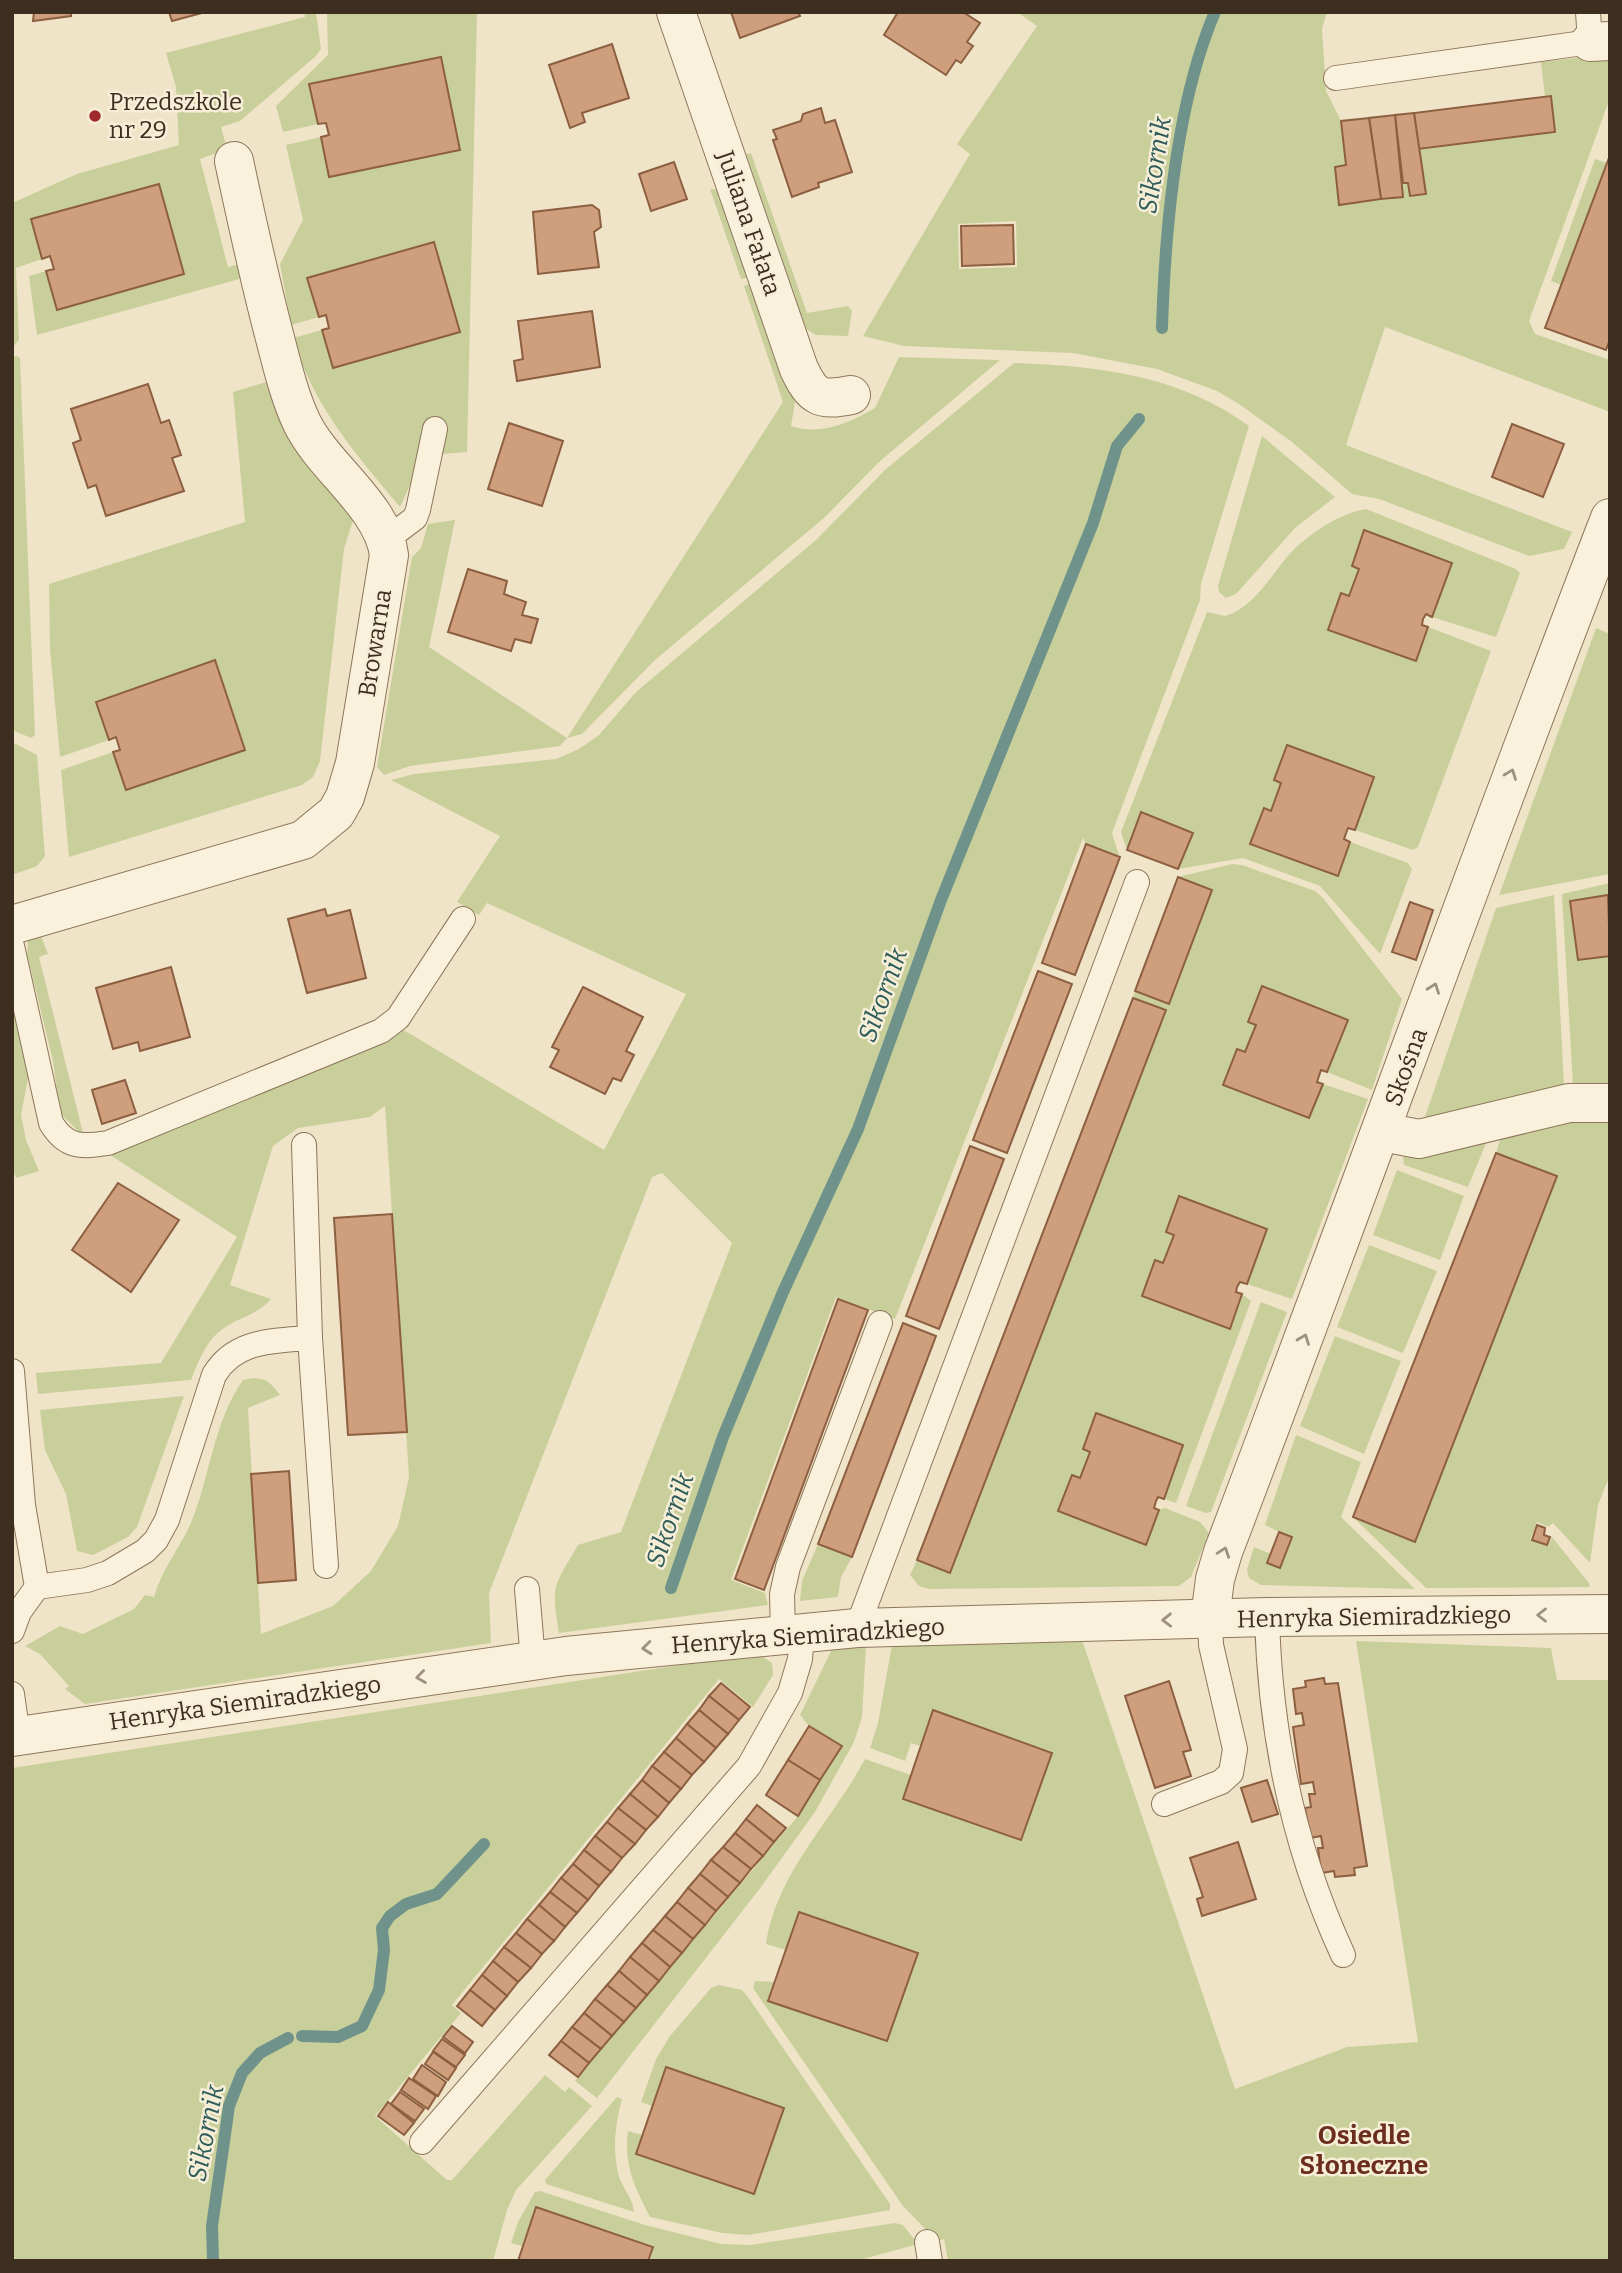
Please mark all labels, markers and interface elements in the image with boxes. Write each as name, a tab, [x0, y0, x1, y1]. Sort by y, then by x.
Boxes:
place label: Przedszkole nr 29	[109, 88, 242, 144]
marker: Przedszkole nr 29	[87, 108, 103, 124]
water label: Sikornik	[1132, 114, 1178, 216]
street label: Juliana Fałata	[711, 146, 787, 299]
street label: Browarna	[353, 587, 397, 699]
one-way arrow	[1503, 768, 1517, 780]
water label: Sikornik	[852, 943, 915, 1046]
one-way arrow	[1426, 982, 1440, 994]
street label: Skośna	[1379, 1024, 1433, 1110]
one-way arrow	[1296, 1333, 1310, 1346]
water label: Sikornik	[639, 1468, 701, 1571]
one-way arrow	[1216, 1546, 1230, 1558]
street label: Henryka Siemiradzkiego	[1237, 1601, 1511, 1633]
one-way arrow	[1536, 1607, 1546, 1623]
street label: Henryka Siemiradzkiego	[670, 1612, 946, 1660]
one-way arrow	[1161, 1613, 1172, 1628]
one-way arrow	[641, 1640, 652, 1655]
one-way arrow	[415, 1669, 427, 1684]
street label: Henryka Siemiradzkiego	[107, 1670, 383, 1736]
water label: Sikornik	[181, 2081, 231, 2184]
district label: Osiedle Słoneczne	[1300, 2120, 1428, 2181]

